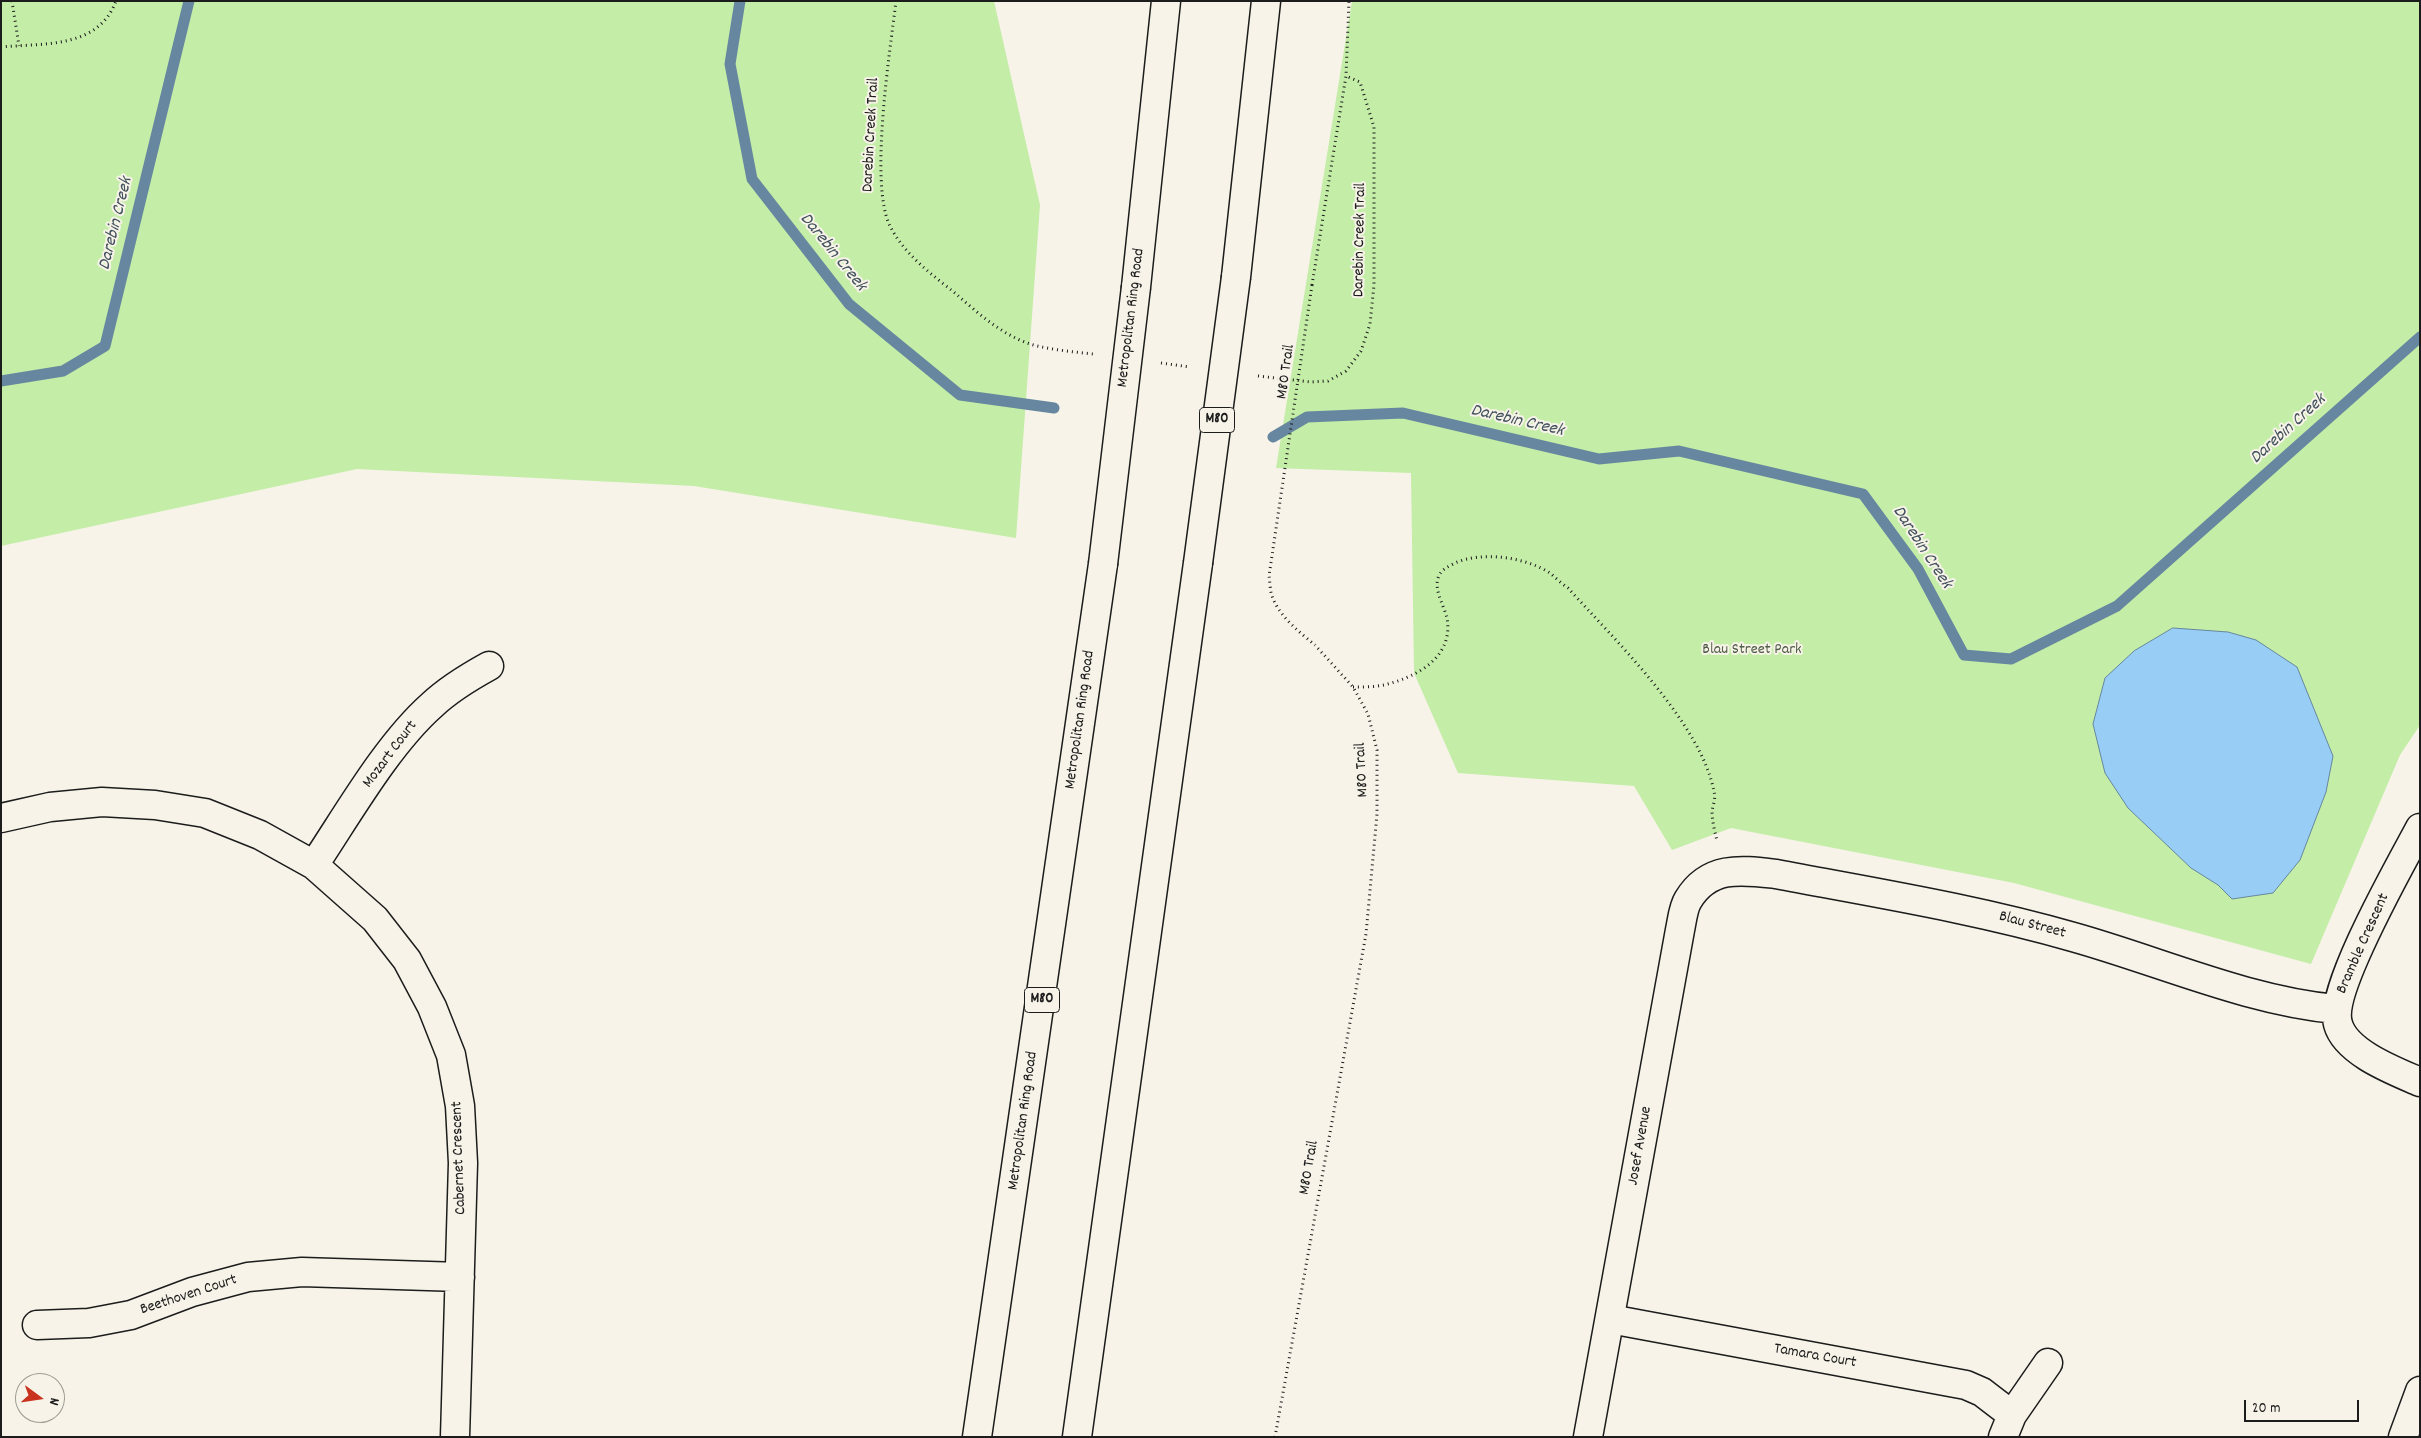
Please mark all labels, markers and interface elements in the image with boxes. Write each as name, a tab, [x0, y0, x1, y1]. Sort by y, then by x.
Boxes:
street label: Darebin Creek Trail	[859, 77, 885, 193]
water label: Darebin Creek	[95, 175, 139, 273]
street label: Darebin Creek Trail	[1350, 183, 1372, 297]
water label: Darebin Creek	[794, 209, 870, 297]
street label: Metropolitan Ring Road	[1114, 247, 1150, 389]
street label: M80 Trail	[1274, 344, 1300, 400]
water label: Darebin Creek	[2247, 390, 2331, 470]
water label: Darebin Creek	[1468, 401, 1566, 443]
road number: M80	[1200, 408, 1234, 432]
water label: Darebin Creek	[1886, 502, 1956, 594]
park label: Blau Street Park	[1702, 641, 1802, 661]
street label: Metropolitan Ring Road	[1062, 649, 1100, 791]
street label: Mozart Court	[359, 718, 423, 792]
street label: M80 Trail	[1352, 742, 1374, 798]
street label: Bramble Crescent	[2333, 891, 2395, 997]
street label: Blau Street	[1997, 908, 2067, 944]
road number: M80	[1024, 988, 1060, 1012]
street label: Metropolitan Ring Road	[1005, 1050, 1043, 1192]
street label: Cabernet Crescent	[448, 1101, 472, 1215]
street label: Josef Avenue	[1625, 1105, 1657, 1187]
street label: M80 Trail	[1296, 1139, 1324, 1197]
street label: Beethoven Court	[138, 1271, 240, 1321]
street label: Tamara Court	[1772, 1340, 1858, 1374]
north arrow	[15, 1373, 65, 1423]
scale bar	[2246, 1390, 2361, 1422]
text: N	[43, 1396, 64, 1407]
text: 20 m	[2252, 1398, 2280, 1420]

